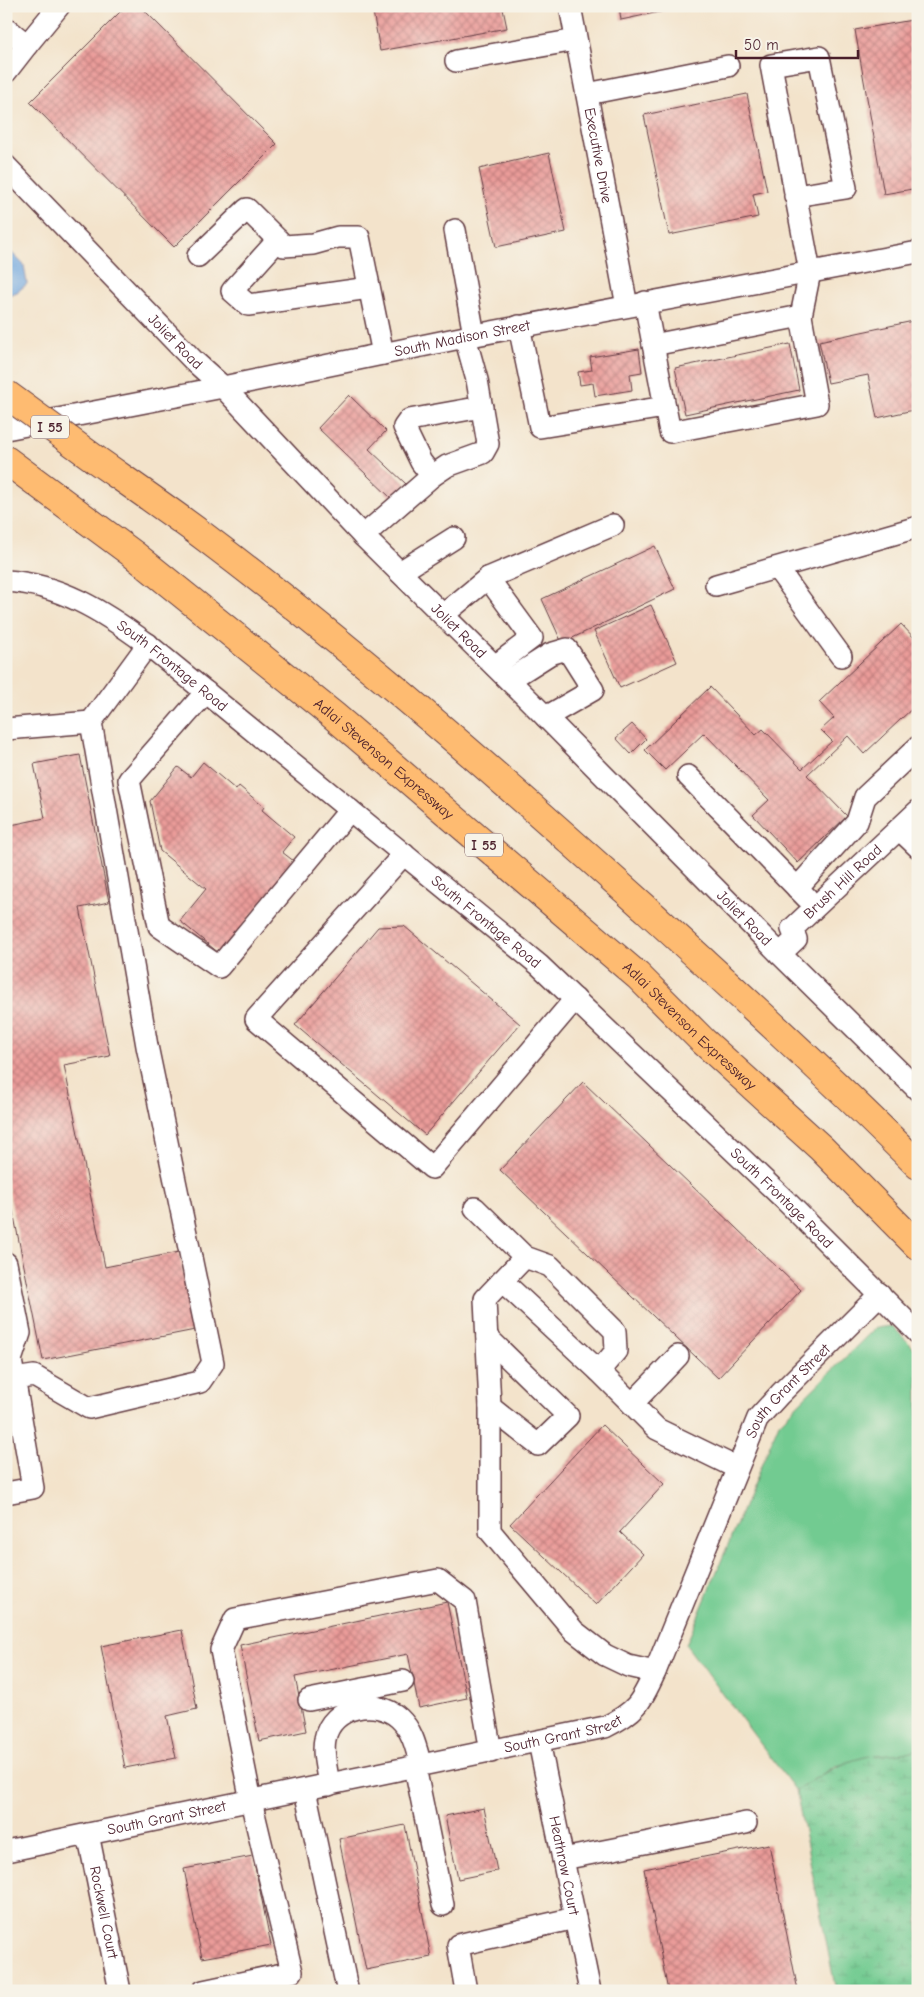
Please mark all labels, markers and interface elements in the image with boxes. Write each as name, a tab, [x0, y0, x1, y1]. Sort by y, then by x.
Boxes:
scale bar	[736, 28, 859, 60]
text: 50 m	[744, 36, 779, 54]
street label: Executive Drive	[580, 106, 616, 205]
street label: Joliet Road	[144, 310, 206, 373]
street label: South Madison Street	[393, 316, 532, 360]
road number: I 55	[31, 416, 69, 438]
street label: Joliet Road	[427, 599, 490, 662]
street label: South Frontage Road	[114, 616, 231, 715]
street label: Adlai Stevenson Expressway	[310, 694, 458, 824]
road number: I 55	[465, 834, 503, 856]
street label: Brush Hill Road	[800, 841, 885, 923]
street label: South Frontage Road	[428, 871, 544, 972]
street label: Joliet Road	[713, 886, 776, 949]
street label: Adlai Stevenson Expressway	[619, 958, 760, 1094]
street label: South Frontage Road	[727, 1144, 837, 1252]
street label: South Grant Street	[742, 1340, 834, 1441]
street label: South Grant Street	[502, 1710, 626, 1757]
street label: South Grant Street	[106, 1797, 228, 1839]
street label: Heathrow Court	[545, 1814, 583, 1917]
street label: Rockwell Court	[86, 1864, 122, 1961]

